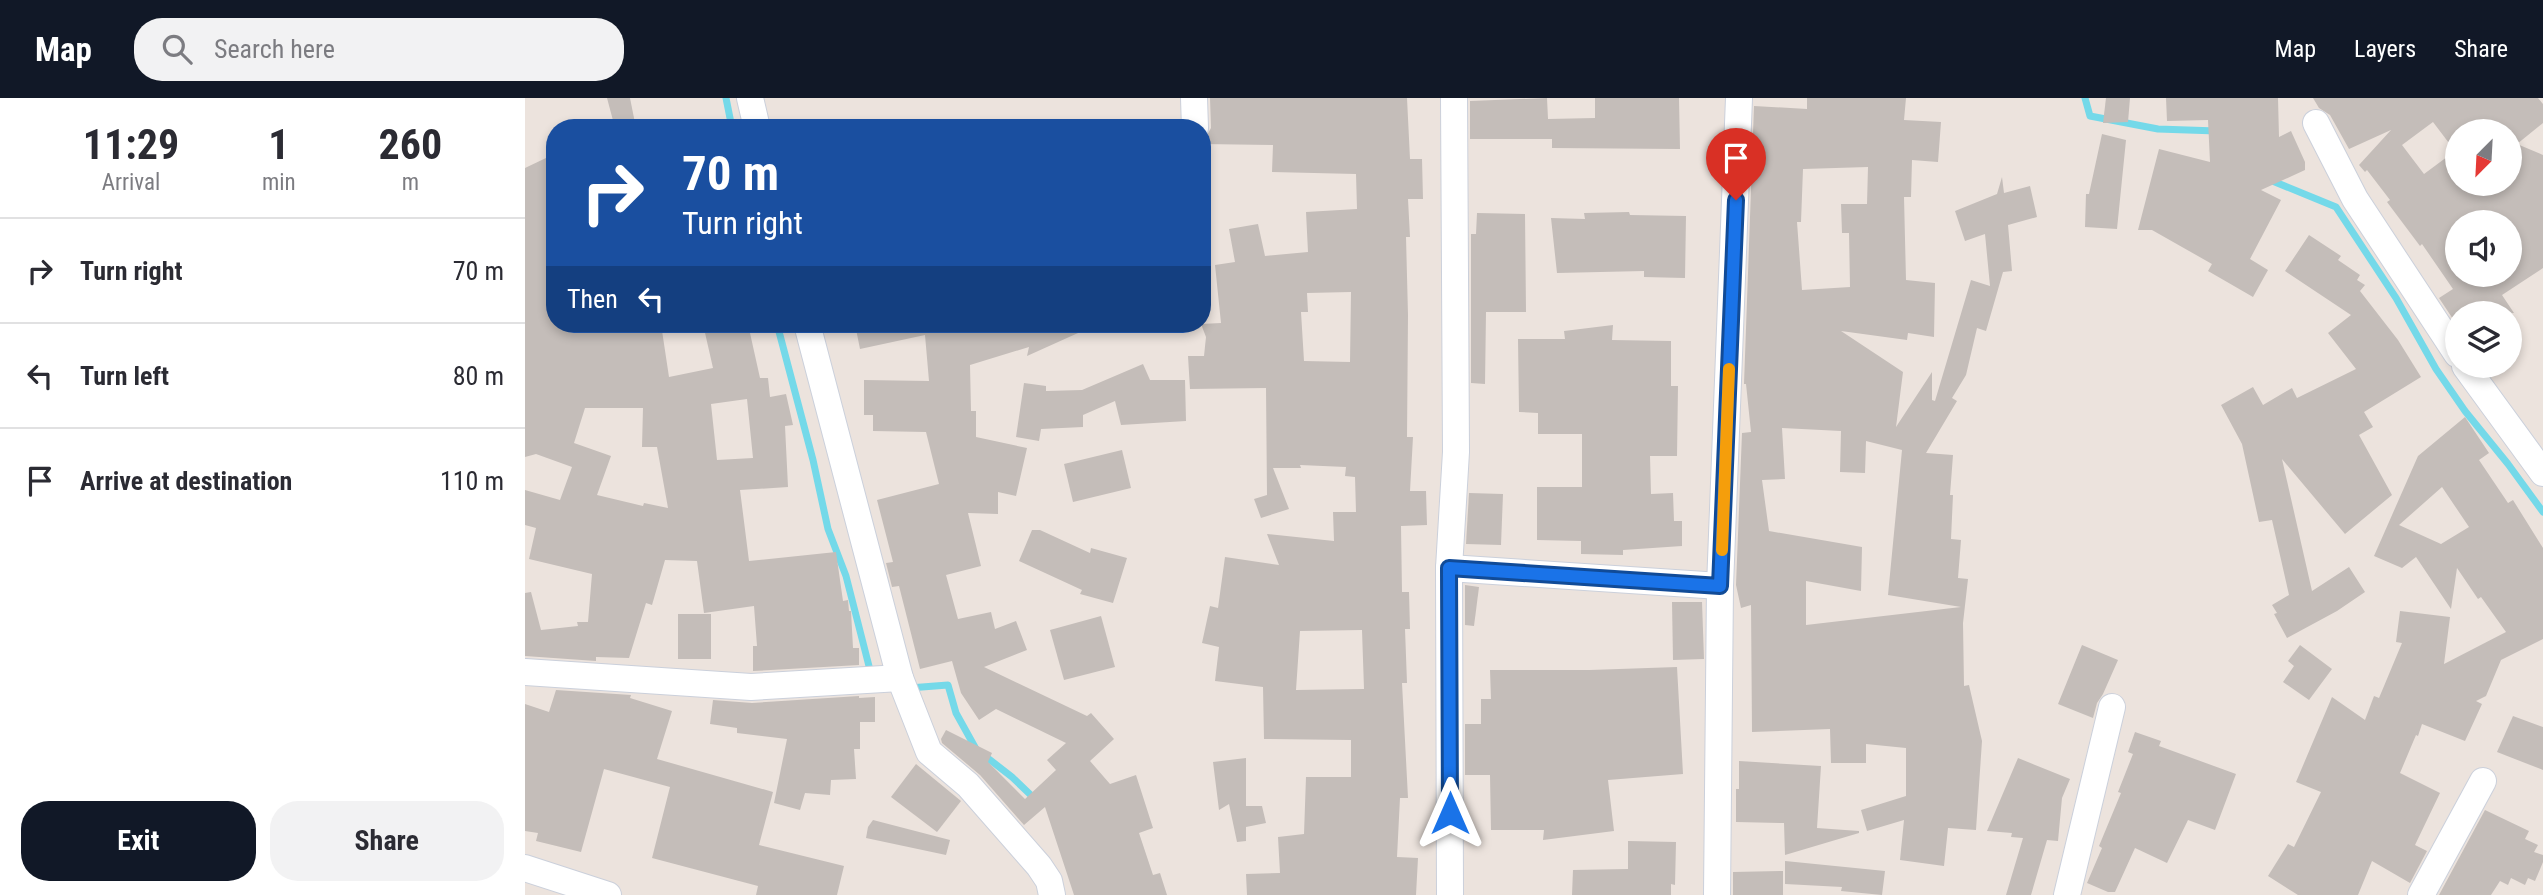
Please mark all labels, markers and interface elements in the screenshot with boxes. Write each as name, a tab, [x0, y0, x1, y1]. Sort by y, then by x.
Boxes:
search box	[134, 18, 624, 81]
text: Map	[35, 30, 92, 69]
icon: search	[158, 30, 196, 68]
text: Search here	[214, 34, 335, 64]
text: Map	[2275, 35, 2316, 63]
text: Layers	[2354, 35, 2416, 63]
text: Share	[2454, 35, 2508, 63]
north arrow	[2445, 119, 2522, 196]
map controls	[2445, 119, 2522, 378]
text: 11:29	[83, 120, 179, 169]
text: 1	[268, 120, 289, 169]
text: 260	[378, 120, 442, 169]
pin	[1706, 128, 1766, 200]
icon: arrive	[1717, 139, 1755, 177]
text: 70 m	[682, 145, 779, 202]
icon: right	[567, 147, 658, 238]
text: Arrival	[102, 169, 160, 196]
text: min	[262, 169, 296, 196]
text: m	[402, 169, 419, 196]
text: Turn right	[682, 204, 803, 242]
button: sound	[2445, 210, 2522, 287]
icon: right	[21, 252, 59, 290]
text: Turn right	[80, 256, 182, 286]
text: 70 m	[453, 256, 504, 286]
icon: left	[632, 280, 670, 318]
text: Then	[567, 284, 618, 314]
button: layers	[2445, 301, 2522, 378]
icon: left	[21, 357, 59, 395]
text: Turn left	[80, 361, 169, 391]
text: 80 m	[453, 361, 504, 391]
icon: arrive	[21, 462, 59, 500]
text: Arrive at destination	[80, 466, 292, 496]
text: 110 m	[440, 466, 504, 496]
position arrow	[1413, 776, 1487, 850]
button: Exit	[21, 801, 256, 881]
button: Share	[270, 801, 504, 881]

